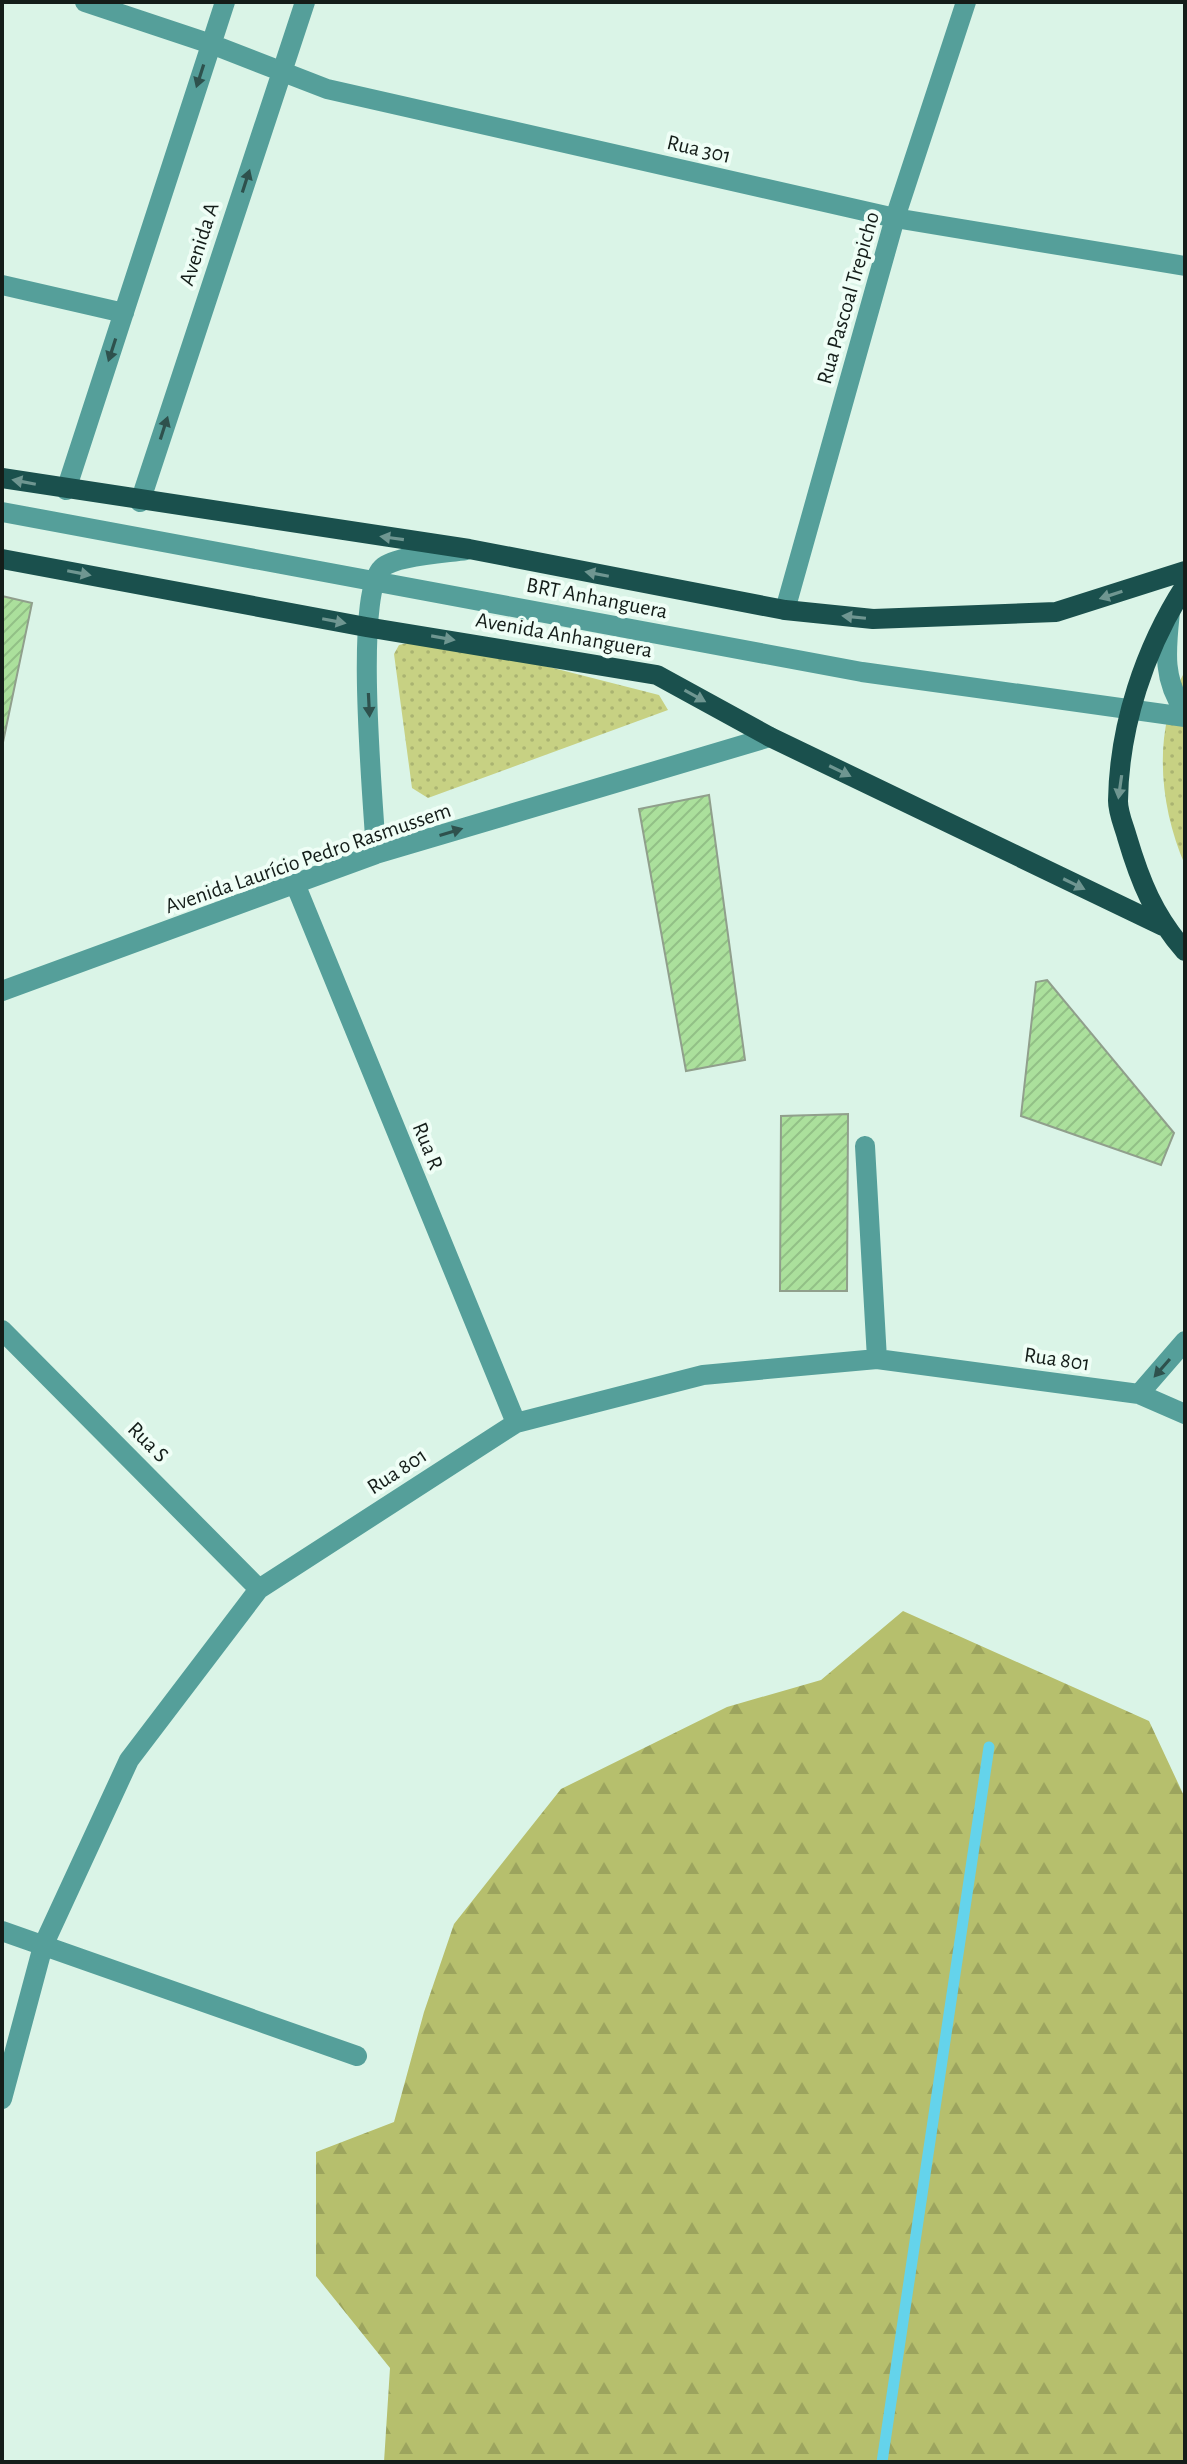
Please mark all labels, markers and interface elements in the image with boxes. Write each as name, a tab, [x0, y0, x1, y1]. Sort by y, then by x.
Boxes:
one-way arrow	[194, 64, 206, 88]
street label: Rua 301	[665, 131, 733, 167]
one-way arrow	[240, 168, 252, 192]
street label: Avenida A	[175, 199, 223, 288]
street label: Rua Pascoal Trepicho	[813, 209, 883, 387]
one-way arrow	[105, 338, 117, 362]
one-way arrow	[158, 415, 171, 439]
one-way arrow	[11, 475, 36, 487]
one-way arrow	[379, 531, 404, 544]
one-way arrow	[66, 567, 91, 580]
one-way arrow	[585, 567, 610, 580]
street label: BRT Anhanguera	[525, 574, 669, 622]
one-way arrow	[1098, 589, 1122, 601]
street label: Avenida Anhanguera	[474, 609, 654, 661]
one-way arrow	[841, 610, 866, 623]
one-way arrow	[322, 615, 347, 627]
one-way arrow	[431, 633, 456, 645]
one-way arrow	[683, 689, 706, 702]
one-way arrow	[363, 693, 376, 718]
one-way arrow	[829, 764, 852, 778]
one-way arrow	[1113, 775, 1126, 800]
street label: Avenida Laurício Pedro Rasmussem	[162, 799, 454, 917]
one-way arrow	[439, 825, 463, 838]
one-way arrow	[1063, 877, 1086, 890]
street label: Rua R	[409, 1119, 447, 1173]
street label: Rua 801	[1023, 1343, 1091, 1375]
one-way arrow	[1154, 1357, 1171, 1377]
street label: Rua S	[124, 1418, 172, 1466]
street label: Rua 801	[363, 1444, 431, 1498]

